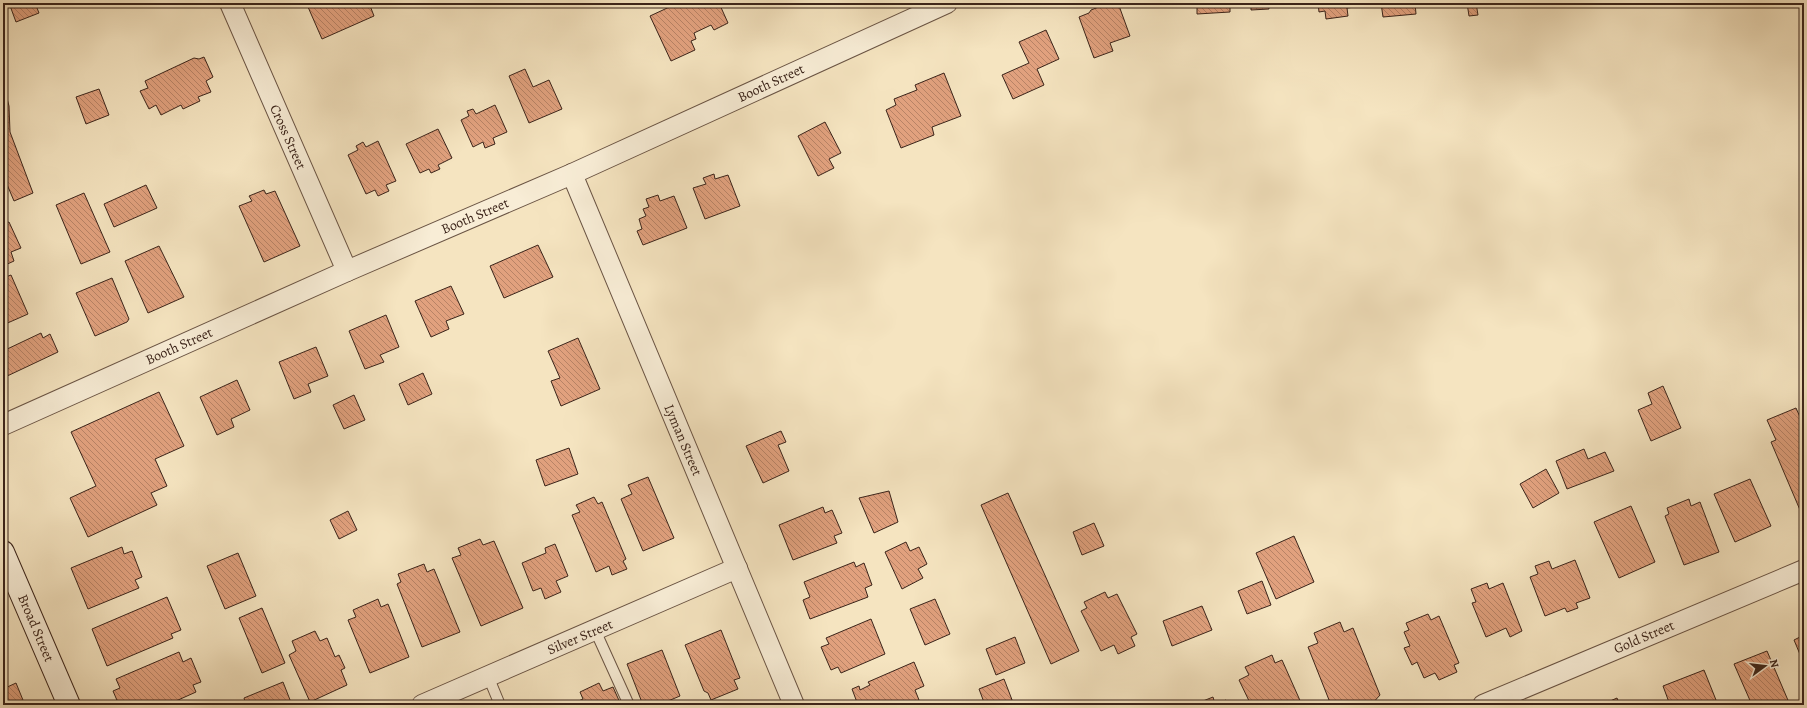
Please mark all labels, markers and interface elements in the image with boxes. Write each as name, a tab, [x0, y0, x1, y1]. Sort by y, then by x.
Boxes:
street label: Booth Street	[735, 59, 808, 107]
street label: Cross Street	[265, 102, 311, 173]
street label: Booth Street	[438, 193, 512, 239]
street label: Booth Street	[142, 323, 216, 369]
street label: Lyman Street	[659, 401, 707, 479]
street label: Broad Street	[13, 591, 59, 665]
street label: Silver Street	[544, 615, 616, 659]
street label: Gold Street	[1611, 616, 1678, 658]
north arrow	[1745, 646, 1785, 686]
text: N	[1766, 658, 1782, 669]

